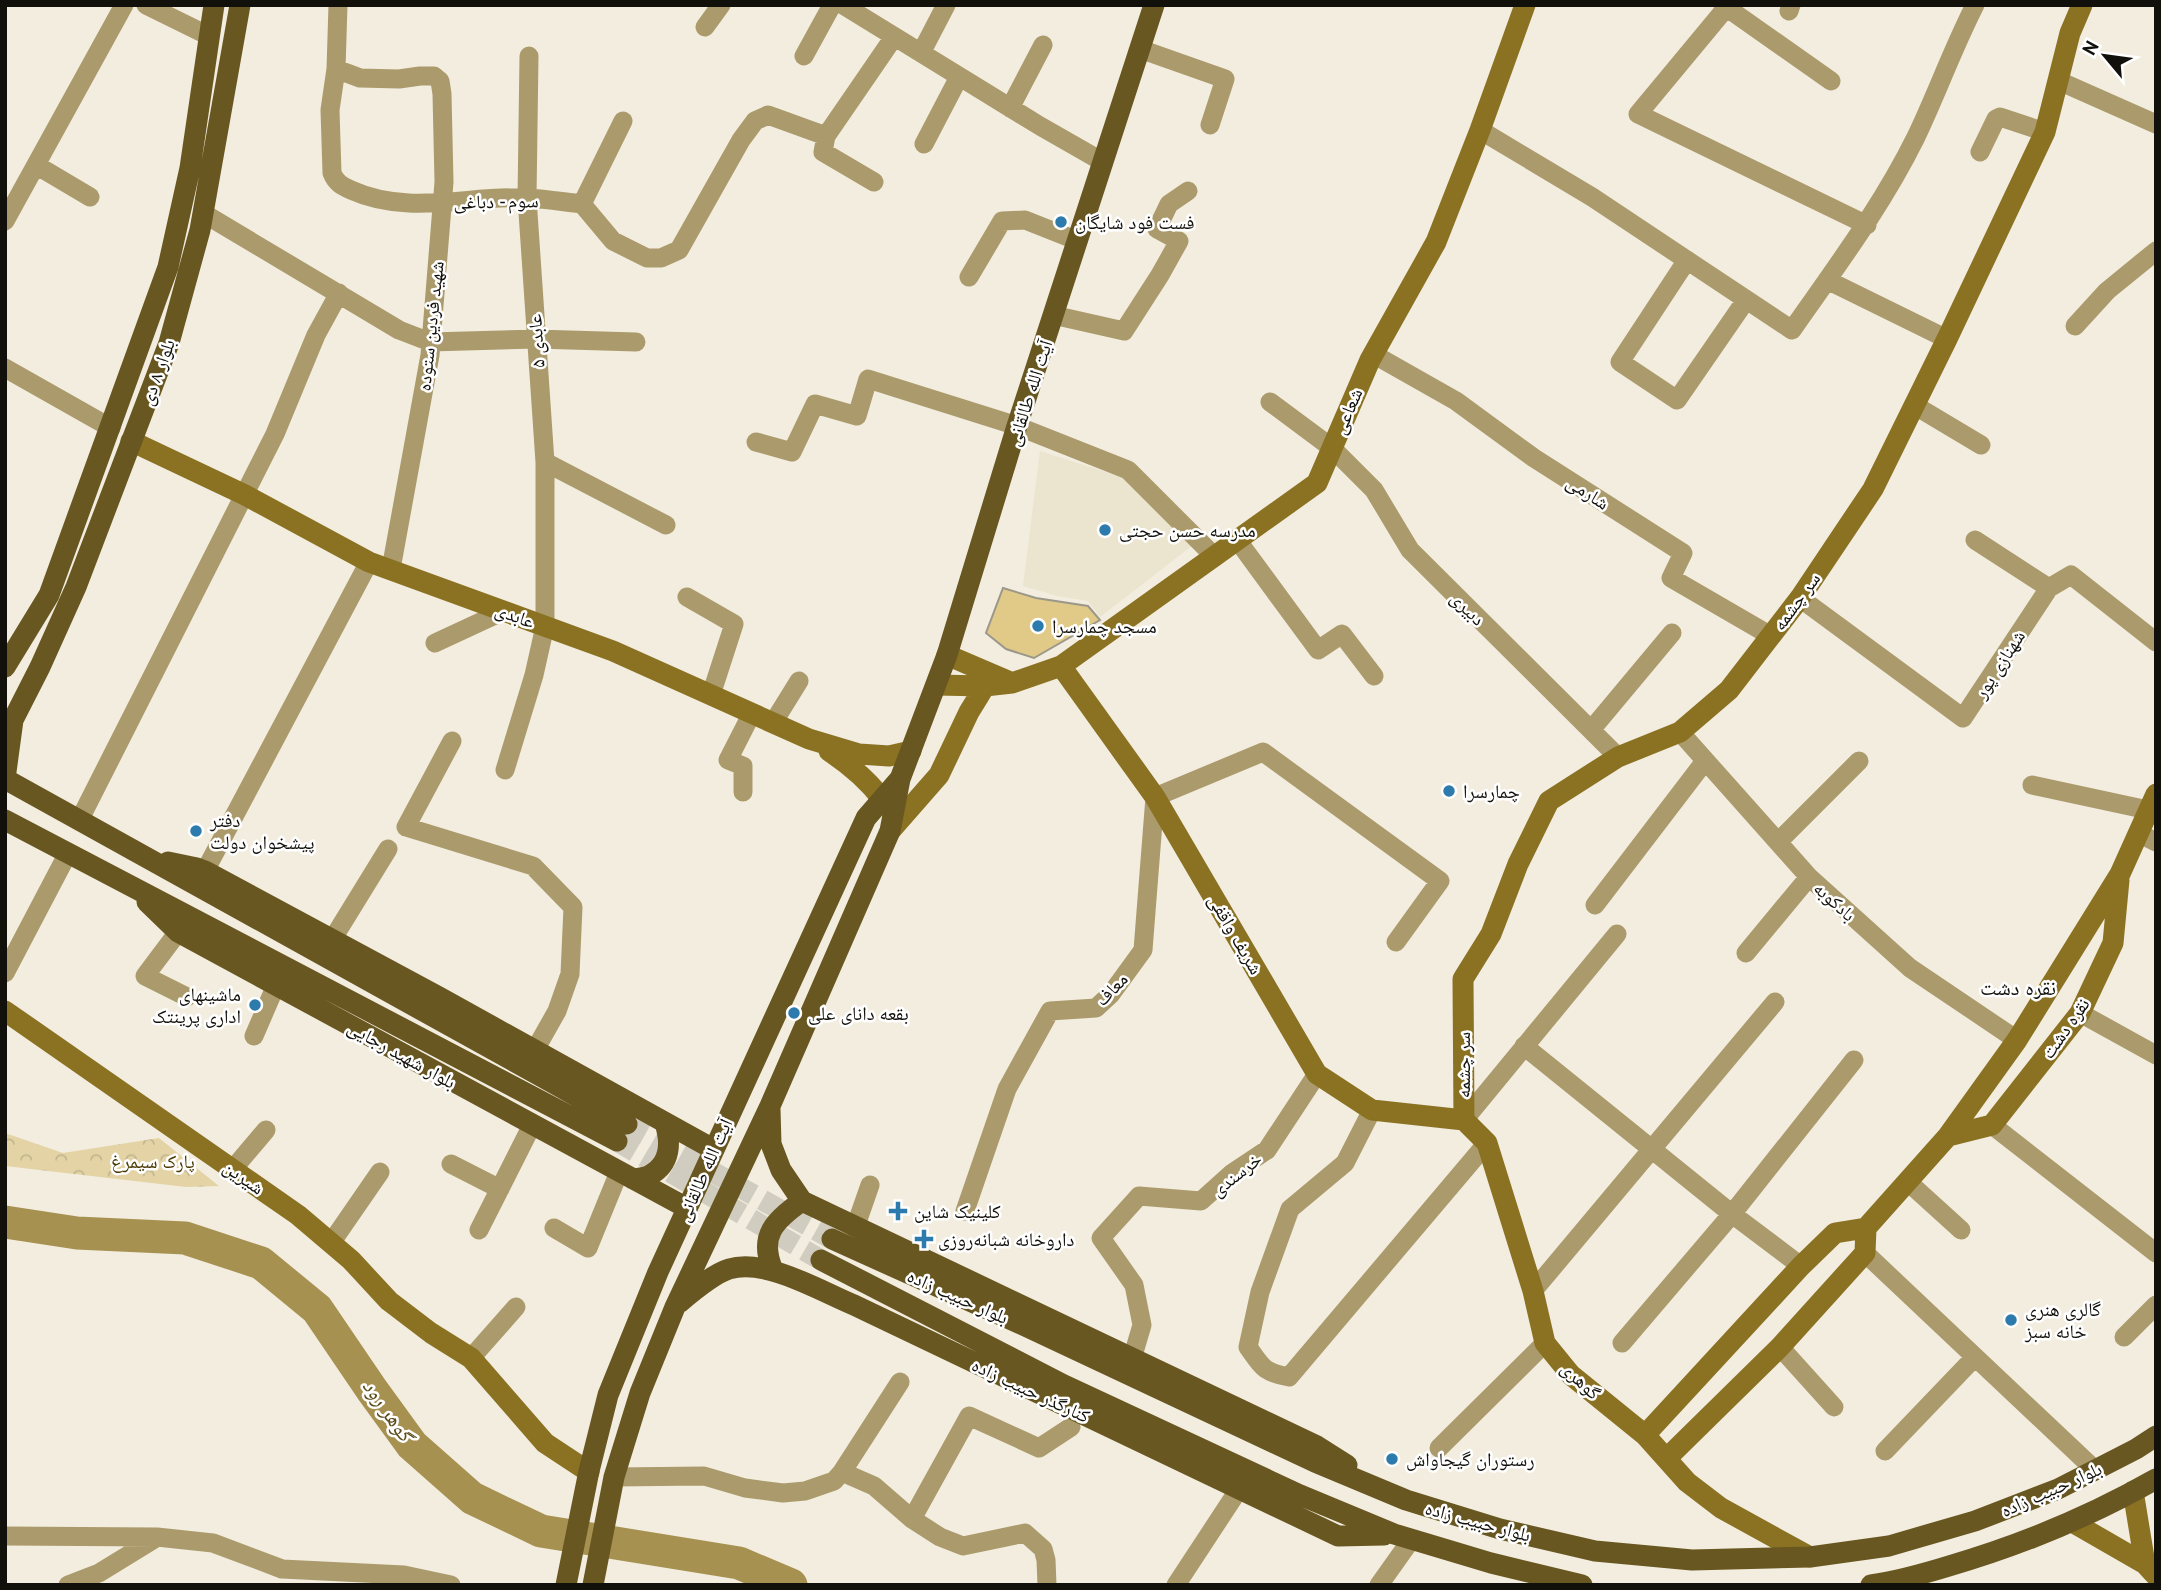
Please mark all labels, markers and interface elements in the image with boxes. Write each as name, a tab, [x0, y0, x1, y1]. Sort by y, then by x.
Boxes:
north arrow	[2070, 21, 2140, 91]
text: N	[2077, 36, 2104, 59]
street label: سوم - دباغی	[453, 188, 539, 216]
place label: فست فود شایگان	[1075, 210, 1194, 234]
marker: فست فود شایگان	[1053, 214, 1069, 230]
street label: شهید فردین ستوده	[411, 260, 449, 392]
street label: عابدی ۵	[522, 313, 550, 369]
street label: بلوار ۸ دی	[134, 336, 180, 408]
street label: آیت الله طالقانی	[1001, 336, 1058, 449]
street label: شعاعی	[1327, 384, 1367, 438]
street label: شارمی	[1562, 469, 1614, 515]
place label: مدرسه حسن حجتی	[1119, 518, 1256, 542]
marker: مدرسه حسن حجتی	[1097, 522, 1113, 538]
street label: سر چشمه	[1767, 567, 1825, 635]
street label: دبیری	[1446, 586, 1490, 630]
street label: عابدی	[492, 597, 538, 633]
place label: مسجد چمارسرا	[1052, 614, 1157, 638]
marker: مسجد چمارسرا	[1030, 618, 1046, 634]
street label: شهنازی پور	[1967, 625, 2030, 704]
place label: چمارسرا	[1463, 779, 1520, 803]
marker: چمارسرا	[1441, 783, 1457, 799]
place label: دفتر پیشخوان دولت	[209, 808, 315, 854]
marker: دفتر پیشخوان دولت	[188, 823, 204, 839]
street label: بادکوبه	[1809, 876, 1861, 926]
street label: شریف واقفی	[1203, 889, 1269, 979]
street label: معاف	[1089, 967, 1133, 1011]
district label: نقره دشت	[1980, 974, 2056, 1001]
place label: ماشینهای اداری پرینتک	[152, 982, 241, 1028]
street label: نقره دشت	[2035, 993, 2095, 1063]
marker: ماشینهای اداری پرینتک	[247, 997, 263, 1013]
place label: بقعه دانای علی	[808, 1001, 909, 1025]
marker: بقعه دانای علی	[786, 1005, 802, 1021]
street label: بلوار شهید رجایی	[344, 1014, 460, 1094]
street label: سر چشمه	[1451, 1032, 1475, 1098]
street label: آیت الله طالقانی	[671, 1114, 738, 1225]
street label: خرسندی	[1206, 1147, 1266, 1201]
park label: پارک سیمرغ	[111, 1149, 195, 1173]
street label: شیرین	[219, 1154, 269, 1200]
place label: کلینیک شاین	[914, 1199, 1001, 1223]
marker: کلینیک شاین	[888, 1201, 908, 1221]
place label: داروخانه شبانه‌روزی	[938, 1227, 1074, 1251]
marker: داروخانه شبانه‌روزی	[916, 1231, 932, 1247]
street label: بلوار حبیب زاده	[904, 1263, 1012, 1329]
place label: گالری هنری خانه سبز	[2024, 1297, 2101, 1343]
marker: گالری هنری خانه سبز	[2003, 1312, 2019, 1328]
street label: کنارگذر حبیب زاده	[968, 1352, 1094, 1428]
street label: گوهری	[1556, 1356, 1606, 1404]
water label: گوهر رود	[357, 1374, 422, 1450]
place label: رستوران گیجاواش	[1406, 1447, 1534, 1471]
marker: رستوران گیجاواش	[1384, 1451, 1400, 1467]
street label: بلوار حبیب زاده	[1997, 1456, 2105, 1522]
street label: بلوار حبیب زاده	[1423, 1495, 1533, 1547]

